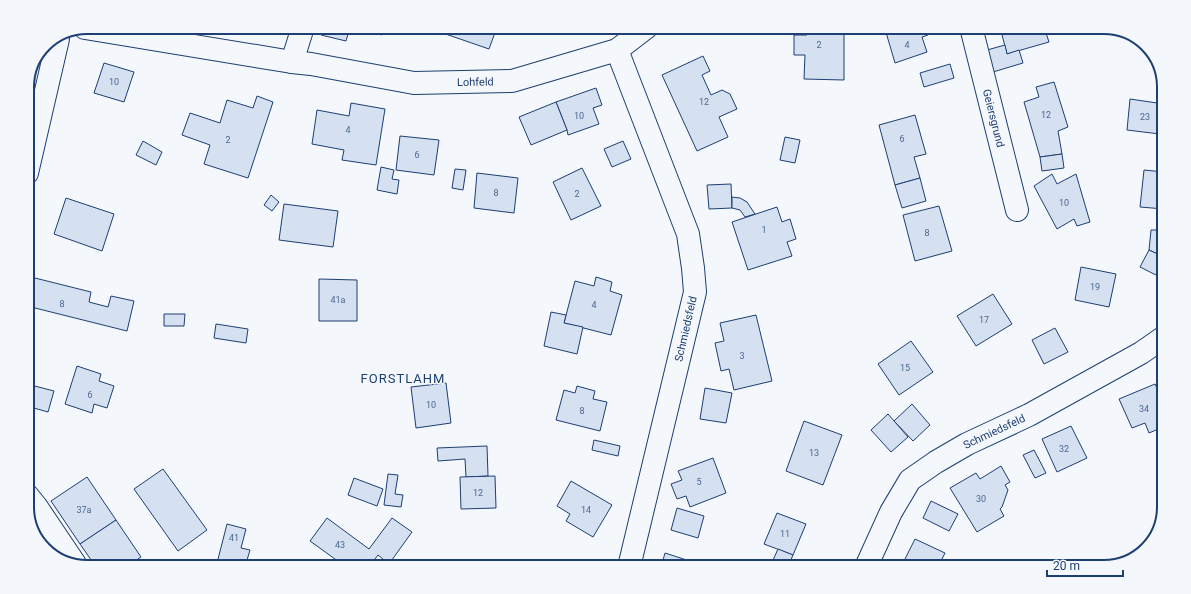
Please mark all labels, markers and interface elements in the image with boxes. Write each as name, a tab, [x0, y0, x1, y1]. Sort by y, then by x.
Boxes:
house number: 2	[816, 40, 822, 50]
house number: 4	[904, 40, 910, 50]
street label: Lohfeld	[457, 75, 494, 89]
house number: 10	[109, 77, 119, 87]
street label: Geiersgrund	[980, 88, 1007, 149]
house number: 12	[699, 97, 709, 107]
house number: 12	[1041, 110, 1051, 120]
house number: 10	[574, 111, 584, 121]
house number: 23	[1140, 112, 1150, 122]
house number: 4	[345, 125, 351, 135]
house number: 6	[899, 134, 905, 144]
house number: 2	[225, 135, 231, 145]
house number: 6	[414, 150, 420, 160]
house number: 8	[493, 188, 499, 198]
house number: 2	[574, 189, 580, 199]
house number: 10	[1059, 198, 1069, 208]
house number: 1	[761, 225, 767, 235]
house number: 8	[924, 228, 930, 238]
house number: 19	[1090, 282, 1100, 292]
house number: 41a	[330, 295, 346, 305]
street label: Schmiedsfeld	[672, 295, 700, 363]
house number: 8	[59, 299, 65, 309]
house number: 4	[591, 300, 597, 310]
house number: 17	[979, 315, 989, 325]
house number: 3	[739, 351, 745, 361]
house number: 15	[900, 363, 910, 373]
district label: FORSTLAHM	[361, 371, 445, 386]
house number: 6	[87, 390, 93, 400]
house number: 10	[426, 400, 436, 410]
house number: 34	[1139, 404, 1149, 414]
house number: 8	[579, 406, 585, 416]
street label: Schmiedsfeld	[961, 411, 1027, 451]
house number: 32	[1059, 444, 1069, 454]
house number: 13	[809, 448, 819, 458]
house number: 5	[696, 477, 702, 487]
house number: 12	[473, 488, 483, 498]
house number: 30	[976, 494, 986, 504]
house number: 37a	[76, 505, 92, 515]
house number: 14	[581, 505, 591, 515]
house number: 11	[780, 529, 790, 539]
house number: 41	[229, 533, 239, 543]
house number: 43	[335, 540, 345, 550]
scale bar	[1047, 552, 1123, 578]
text: 20 m	[1053, 559, 1080, 573]

